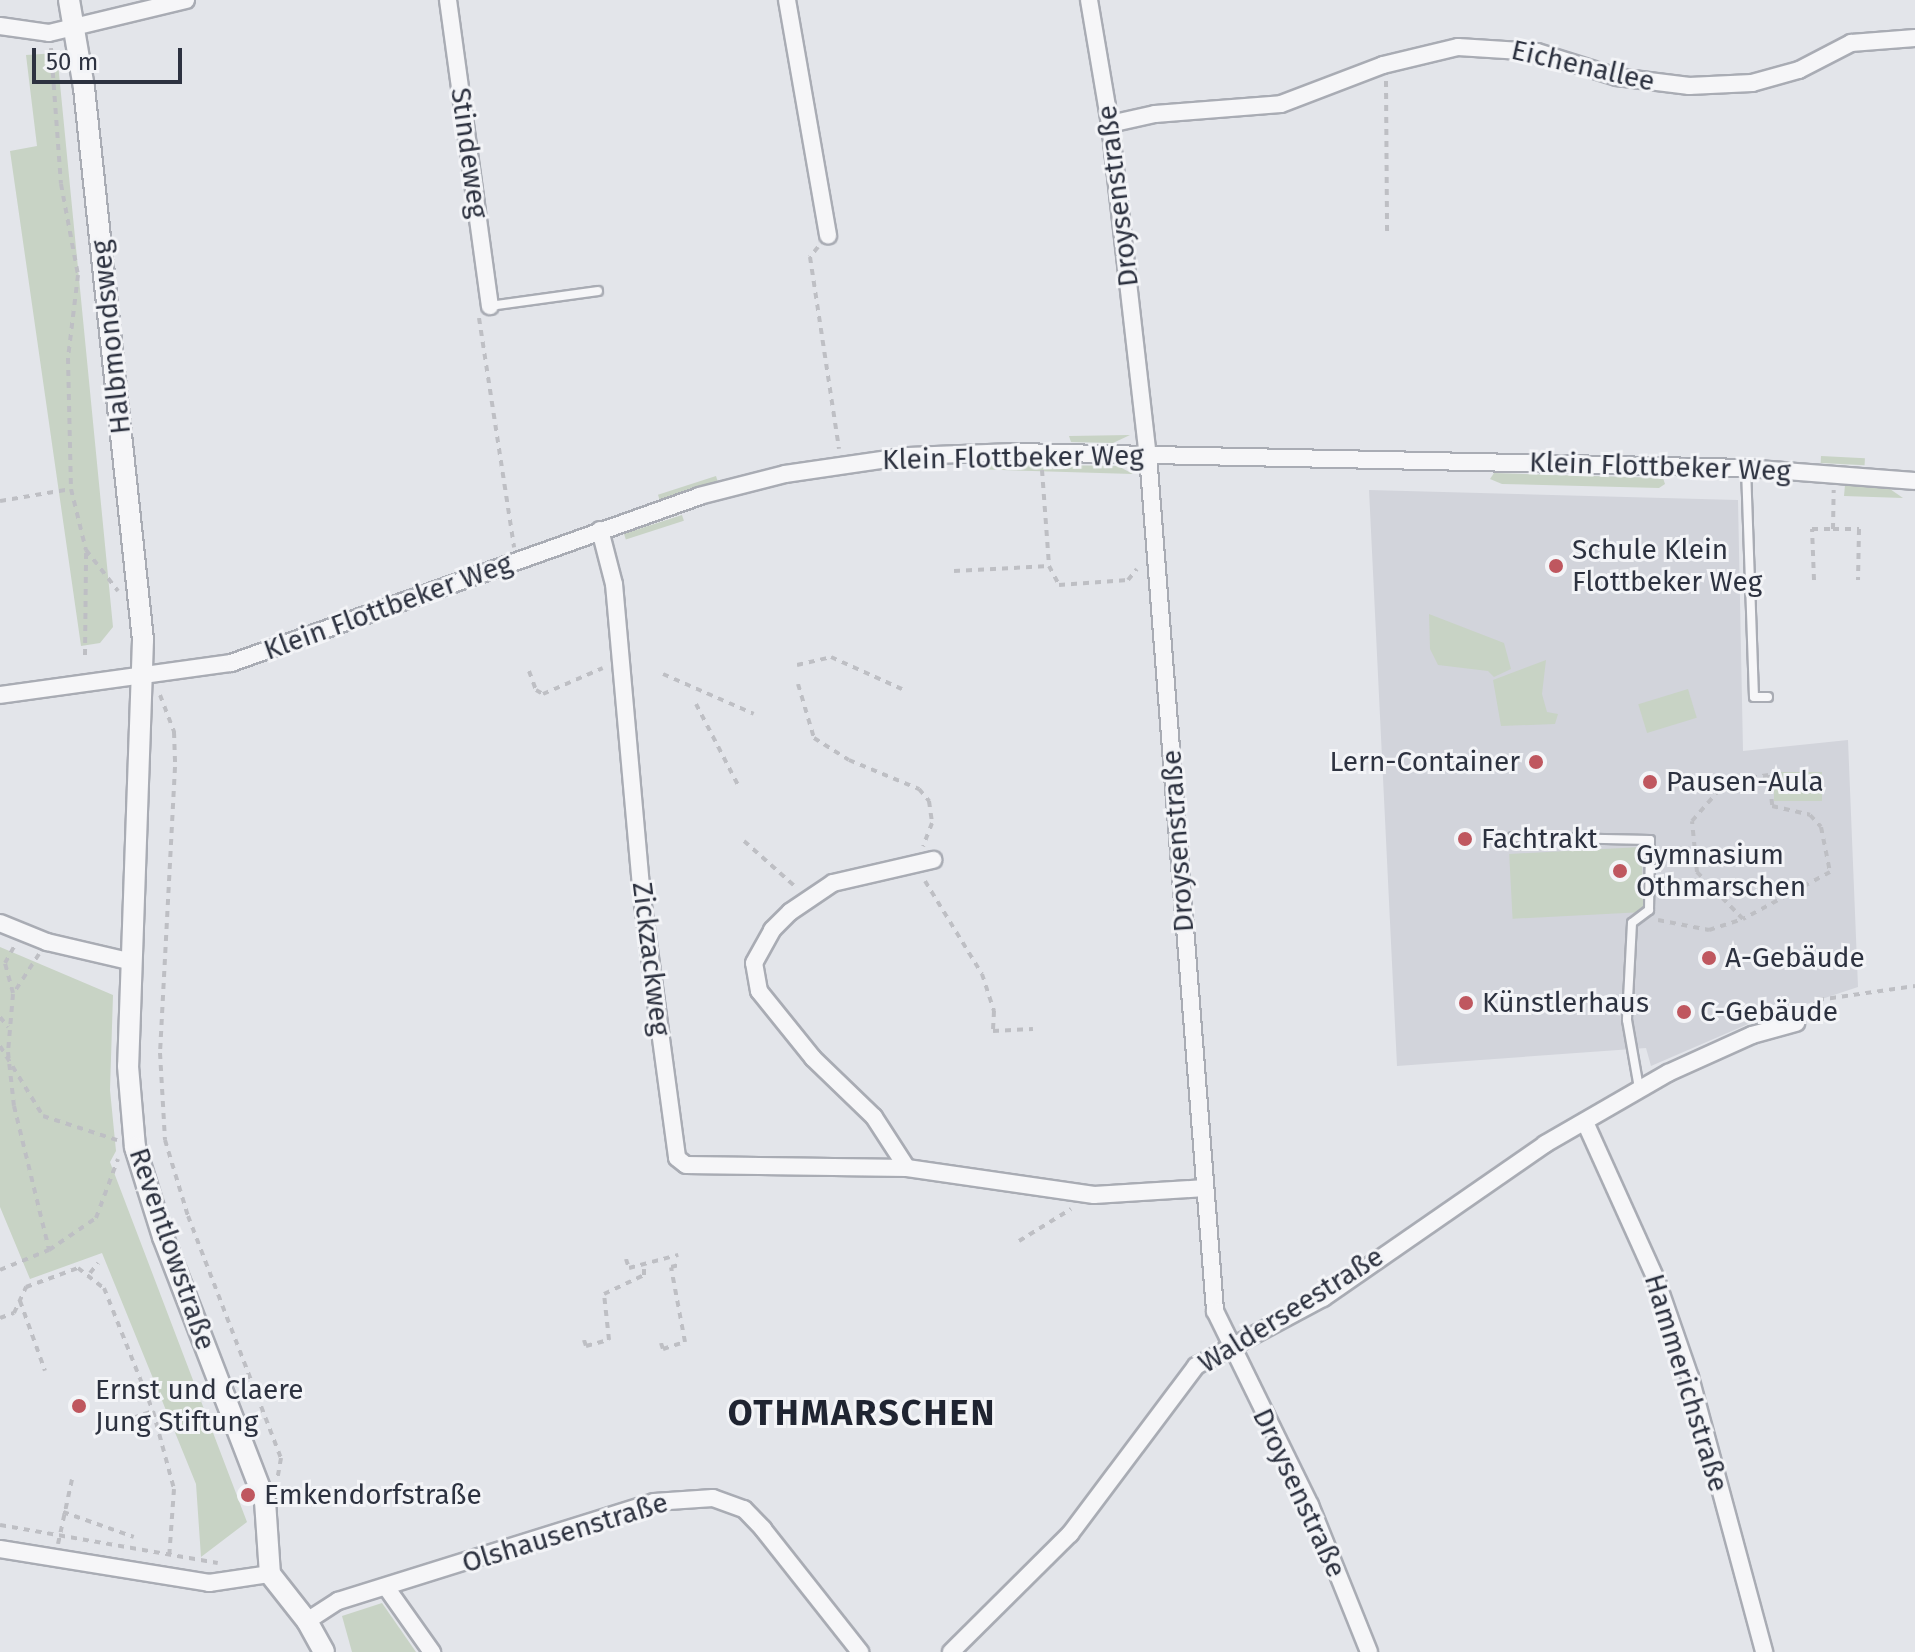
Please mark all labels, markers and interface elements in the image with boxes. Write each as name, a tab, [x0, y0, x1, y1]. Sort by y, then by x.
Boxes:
scale bar	[36, 32, 186, 82]
street label: Eichenallee	[1508, 33, 1658, 99]
text: 50 m	[46, 48, 98, 76]
street label: Stindeweg	[443, 86, 495, 220]
street label: Droysenstraße	[1090, 103, 1146, 289]
street label: Halbmondsweg	[84, 238, 138, 436]
street label: Klein Flottbeker Weg	[882, 439, 1144, 477]
street label: Klein Flottbeker Weg	[1529, 446, 1791, 488]
place label: Schule Klein Flottbeker Weg	[1572, 533, 1762, 599]
street label: Klein Flottbeker Weg	[259, 546, 517, 668]
marker: Schule Klein Flottbeker Weg	[1547, 557, 1565, 575]
place label: Lern-Container	[1330, 745, 1520, 779]
street label: Droysenstraße	[1155, 749, 1201, 933]
marker: Lern-Container	[1527, 753, 1545, 771]
place label: Pausen-Aula	[1666, 765, 1824, 799]
marker: Pausen-Aula	[1641, 773, 1659, 791]
place label: Fachtrakt	[1481, 822, 1598, 856]
marker: Fachtrakt	[1456, 830, 1474, 848]
place label: Gymnasium Othmarschen	[1636, 838, 1806, 904]
marker: Gymnasium Othmarschen	[1611, 862, 1629, 880]
street label: Zickzackweg	[625, 880, 677, 1038]
place label: A-Gebäude	[1725, 941, 1865, 975]
marker: A-Gebäude	[1700, 949, 1718, 967]
place label: Künstlerhaus	[1482, 986, 1649, 1020]
marker: Künstlerhaus	[1457, 994, 1475, 1012]
place label: C-Gebäude	[1700, 995, 1838, 1029]
marker: C-Gebäude	[1675, 1003, 1693, 1021]
street label: Reventlowstraße	[122, 1144, 222, 1354]
street label: Walderseestraße	[1192, 1240, 1390, 1380]
street label: Hammerichstraße	[1637, 1270, 1735, 1496]
place label: Ernst und Claere Jung Stiftung	[95, 1373, 304, 1439]
district label: OTHMARSCHEN	[728, 1392, 996, 1436]
marker: Ernst und Claere Jung Stiftung	[70, 1397, 88, 1415]
street label: Droysenstraße	[1245, 1403, 1353, 1583]
place label: Emkendorfstraße	[264, 1478, 482, 1512]
marker: Emkendorfstraße	[239, 1486, 257, 1504]
street label: Olshausenstraße	[458, 1486, 672, 1580]

